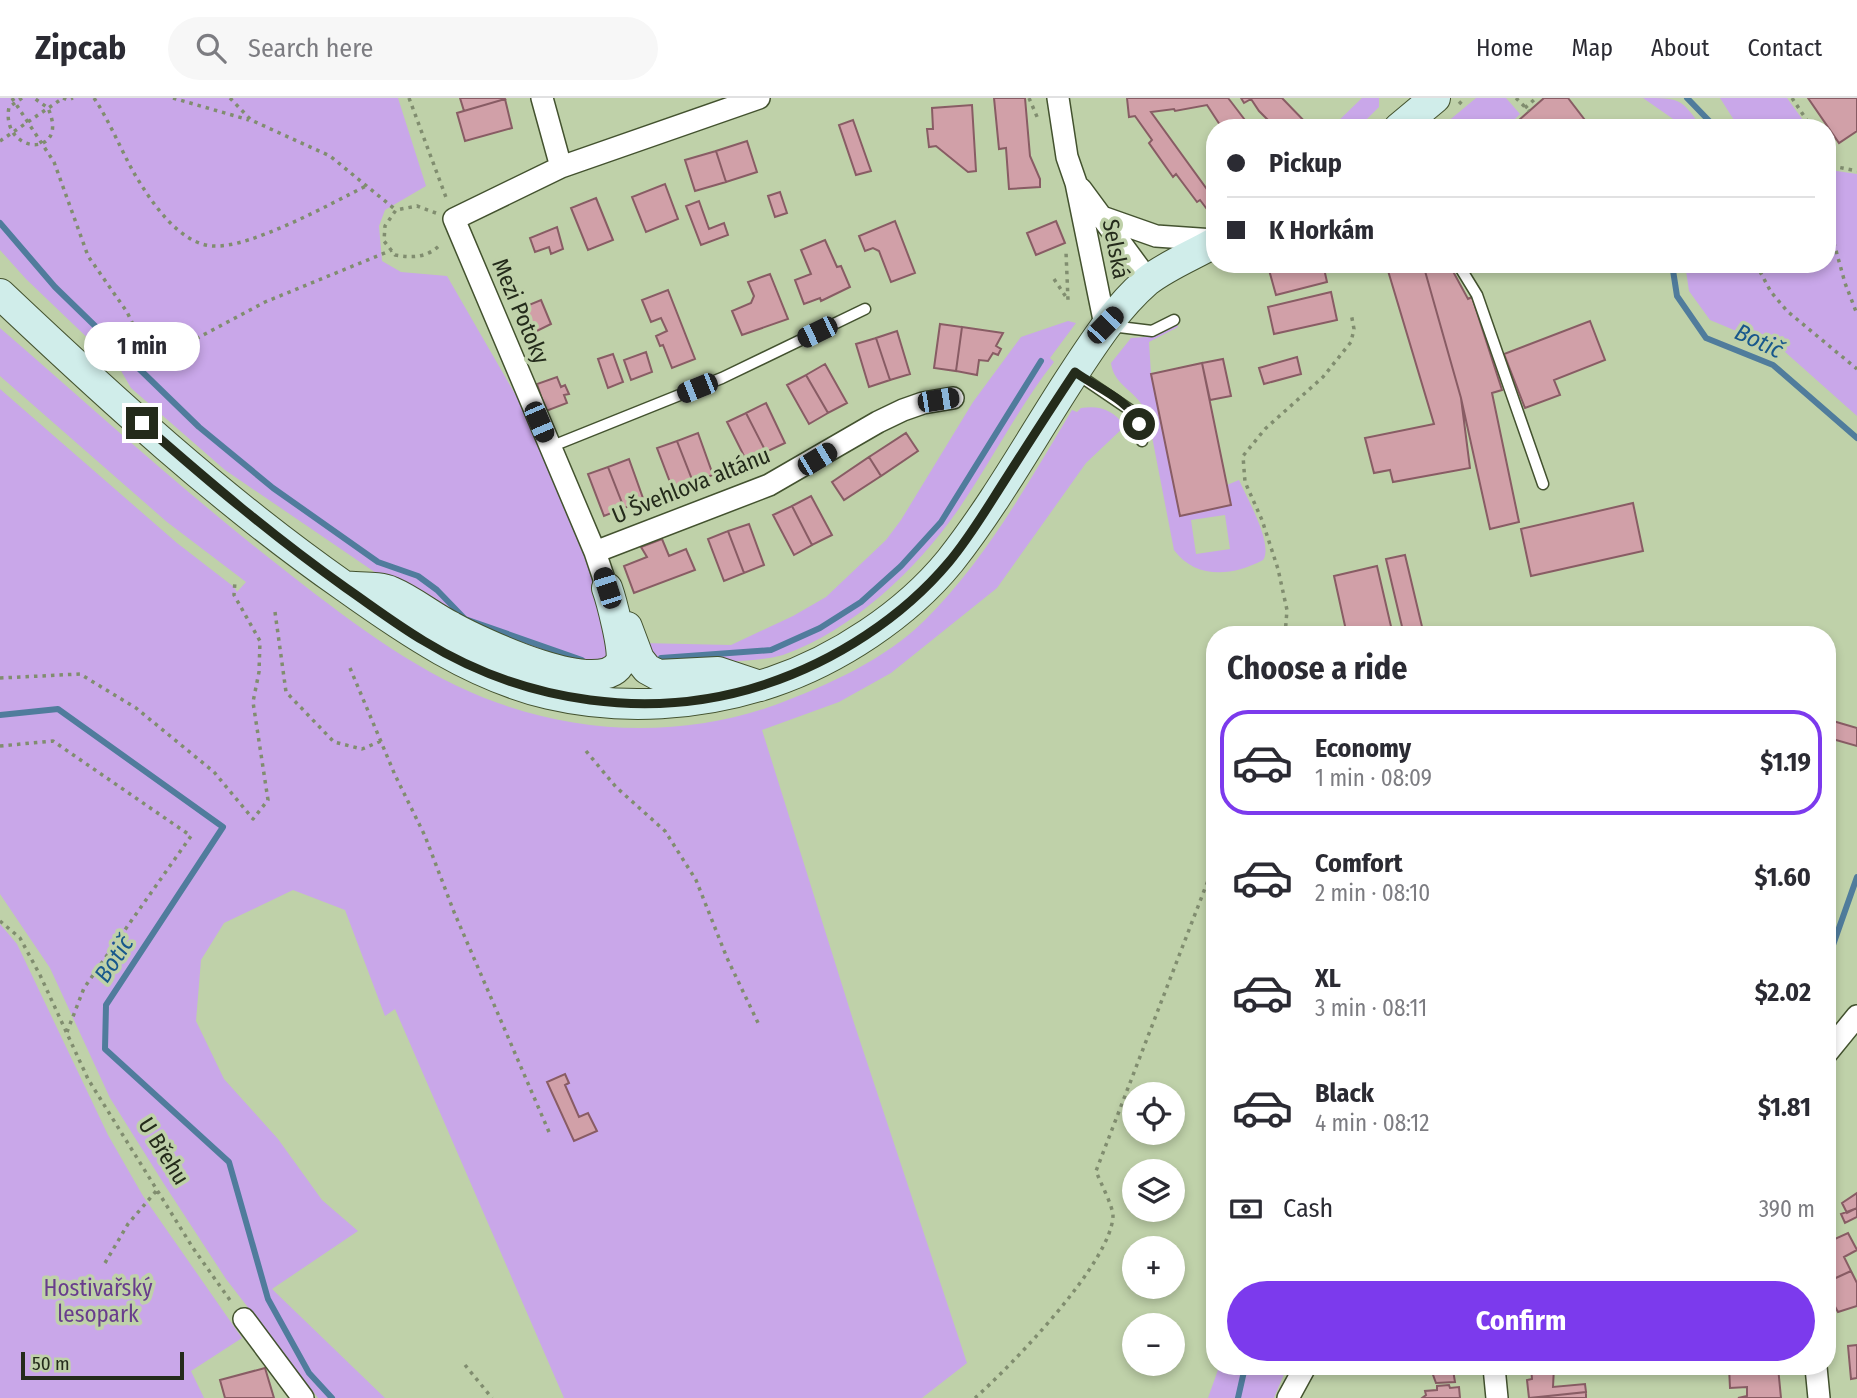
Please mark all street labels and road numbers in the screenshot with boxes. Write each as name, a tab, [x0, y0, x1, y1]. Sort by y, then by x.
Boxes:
street label: Selská	[1097, 217, 1135, 281]
street label: Mezi Potoky	[486, 254, 556, 368]
street label: U Švehlova altánu	[607, 440, 774, 529]
street label: U Břehu	[132, 1112, 196, 1190]

